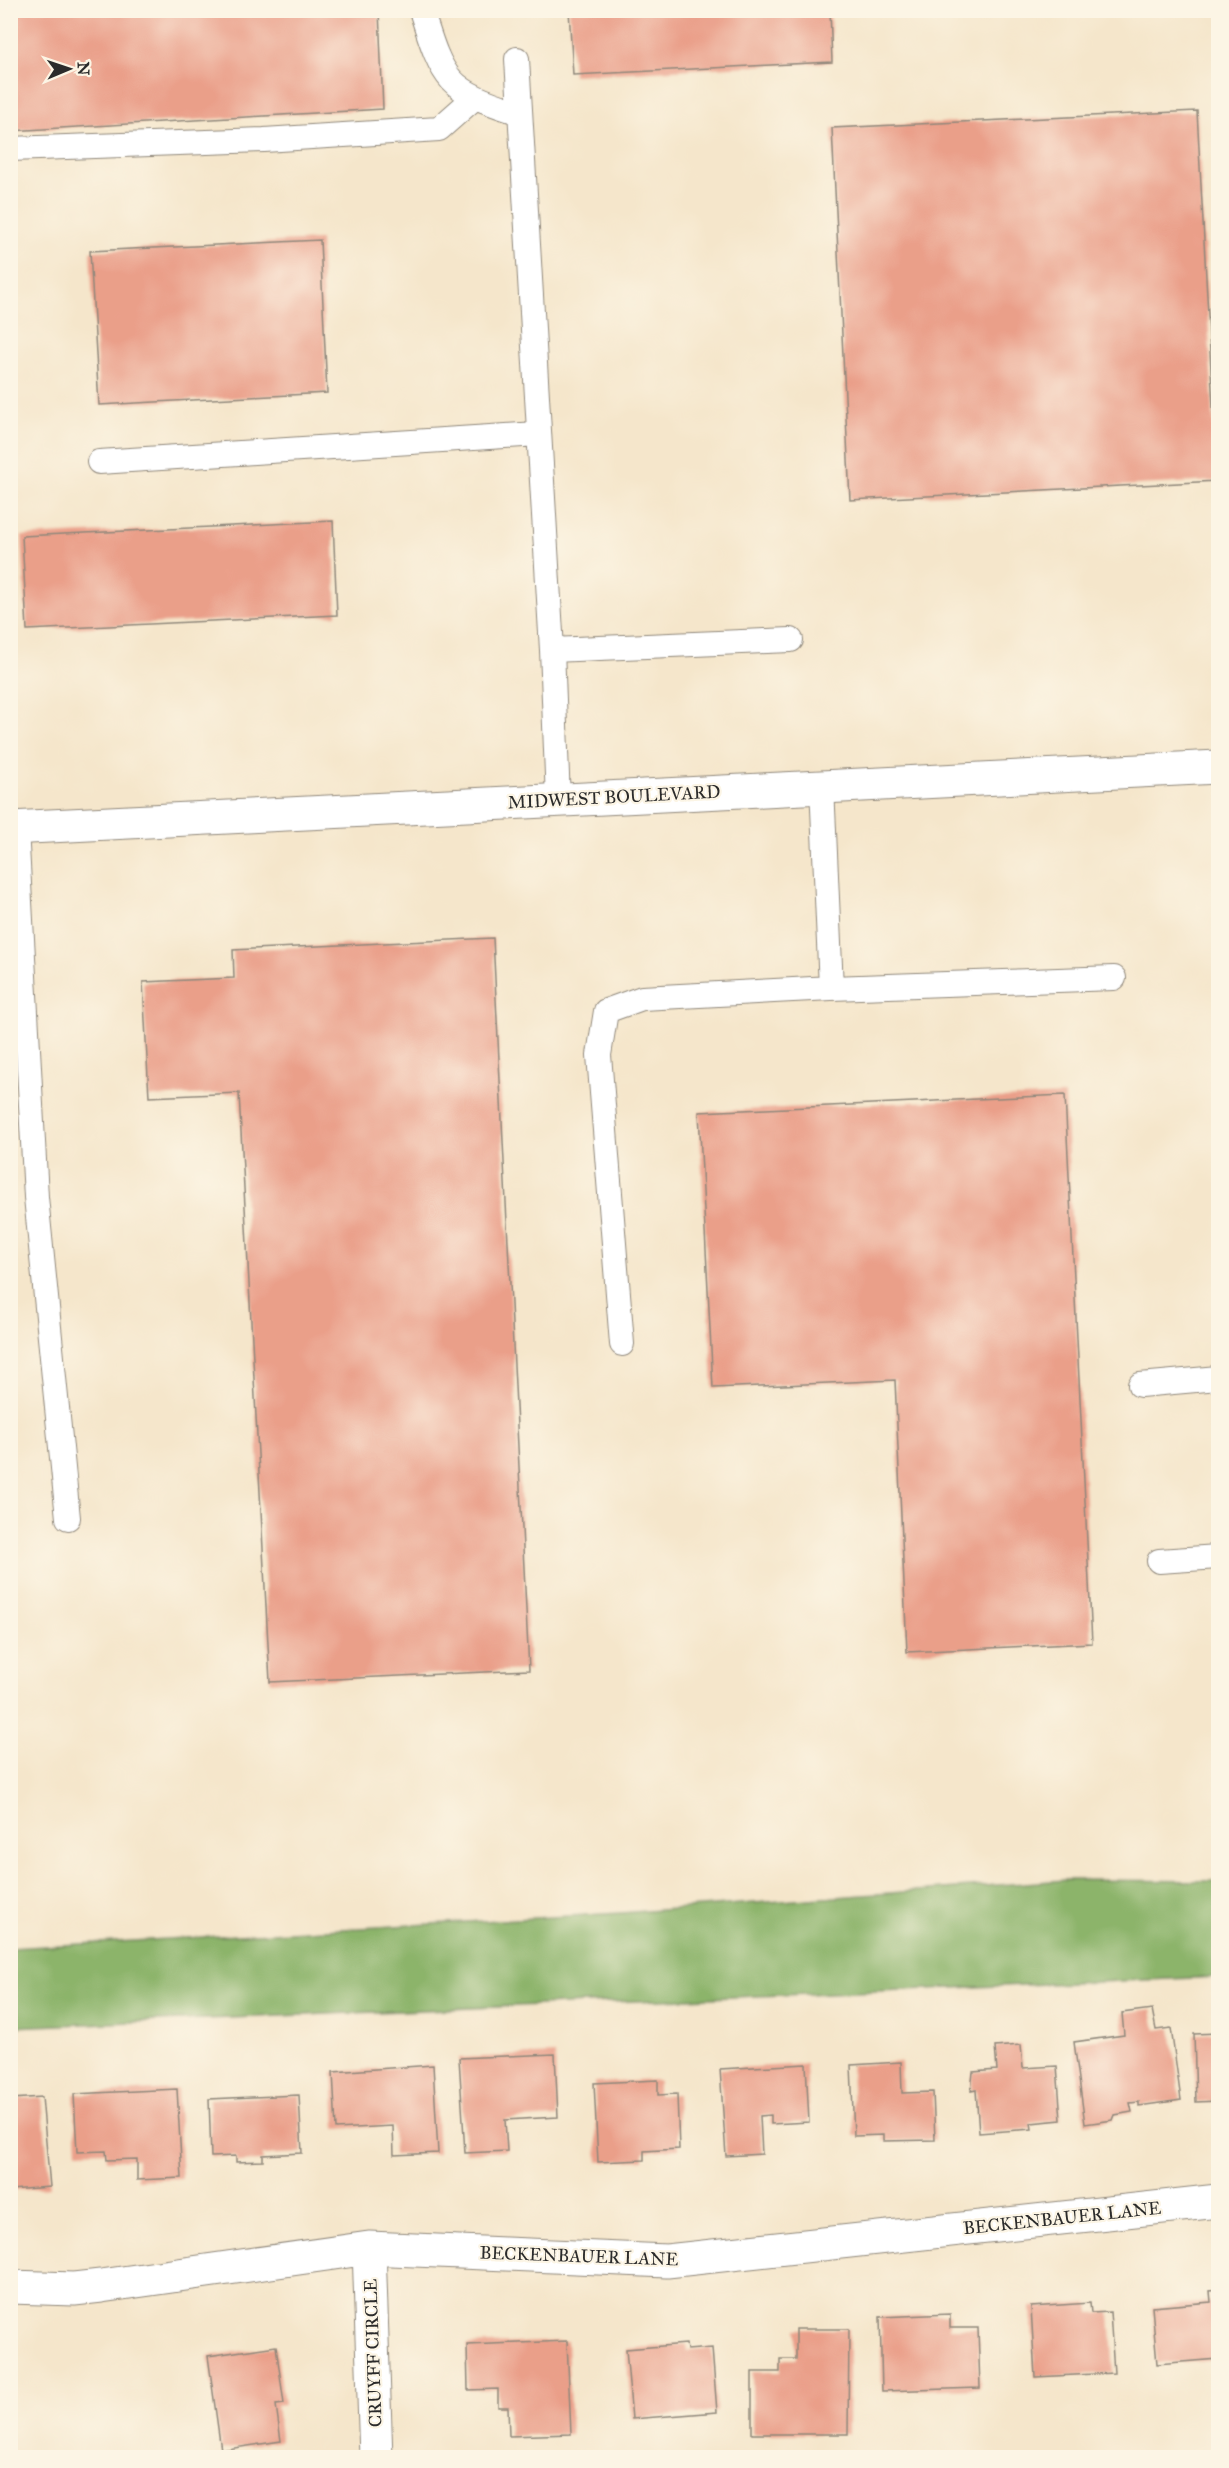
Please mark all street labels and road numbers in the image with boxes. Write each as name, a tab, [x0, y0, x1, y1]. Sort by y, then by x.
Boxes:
street label: MIDWEST BOULEVARD	[507, 780, 721, 814]
street label: BECKENBAUER LANE	[962, 2197, 1162, 2239]
street label: BECKENBAUER LANE	[479, 2242, 679, 2270]
street label: CRUYFF CIRCLE	[359, 2278, 387, 2428]

